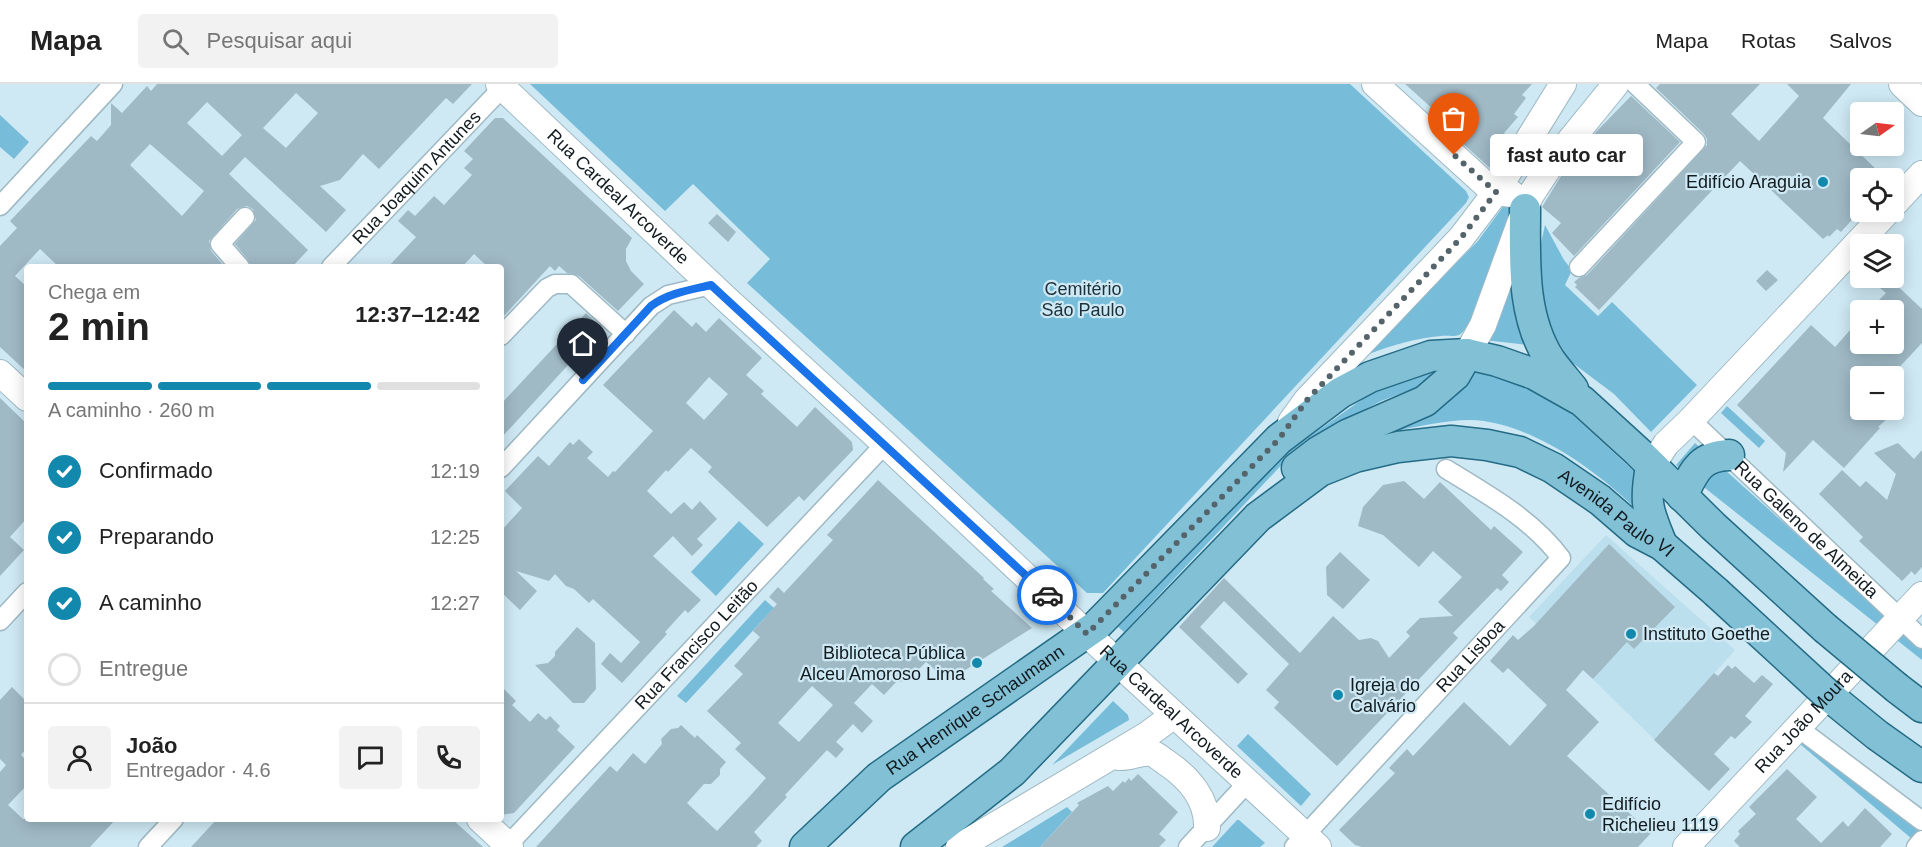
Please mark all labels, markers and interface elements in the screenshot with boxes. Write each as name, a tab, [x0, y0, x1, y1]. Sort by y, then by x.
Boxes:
search box	[138, 14, 558, 68]
text: Mapa	[30, 25, 102, 56]
icon: search	[159, 25, 192, 58]
text: Pesquisar aqui	[207, 28, 352, 53]
text: Mapa	[1656, 29, 1708, 52]
text: Rotas	[1741, 29, 1796, 52]
text: Salvos	[1829, 29, 1892, 52]
pin	[1428, 93, 1479, 155]
icon: bag	[1437, 102, 1470, 135]
north arrow	[1850, 102, 1904, 156]
map controls	[1850, 102, 1904, 420]
street label: Rua Joaquim Antunes	[349, 107, 485, 248]
street label: Rua Cardeal Arcoverde	[543, 125, 693, 268]
callout: fast auto car	[1490, 134, 1643, 176]
text: fast auto car	[1507, 144, 1626, 166]
button: locate	[1850, 168, 1904, 222]
place label: Edifício Araguia	[1686, 172, 1812, 192]
marker: Edifício Araguia	[1816, 175, 1830, 189]
button: layers	[1850, 234, 1904, 288]
park label: Cemitério São Paulo	[1041, 279, 1125, 320]
text: Chega em	[48, 281, 140, 303]
button: +	[1850, 300, 1904, 354]
text: 12:37–12:42	[355, 302, 480, 327]
text: 2 min	[48, 305, 150, 348]
pin	[557, 318, 608, 380]
icon: home	[566, 327, 599, 360]
button: −	[1850, 366, 1904, 420]
text: A caminho · 260 m	[48, 399, 215, 421]
icon: check	[48, 455, 81, 488]
street label: Rua Galeno de Almeida	[1730, 457, 1883, 603]
text: Confirmado	[99, 458, 213, 483]
text: 12:19	[430, 460, 480, 482]
street label: Avenida Paulo VI	[1555, 465, 1678, 561]
icon: check	[48, 521, 81, 554]
text: Preparando	[99, 524, 214, 549]
text: 12:25	[430, 526, 480, 548]
courier	[1017, 565, 1077, 625]
street label: Rua Francisco Leitão	[631, 576, 762, 713]
icon: car	[1031, 579, 1064, 612]
icon: check	[48, 587, 81, 620]
text: A caminho	[99, 590, 202, 615]
text: 12:27	[430, 592, 480, 614]
street label: Rua Lisboa	[1432, 615, 1509, 696]
place label: Instituto Goethe	[1643, 624, 1770, 644]
marker: Instituto Goethe	[1624, 627, 1638, 641]
street label: Rua Henrique Schaumann	[882, 641, 1068, 779]
street label: Rua Cardeal Arcoverde	[1096, 641, 1247, 783]
place label: Biblioteca Pública Alceu Amoroso Lima	[800, 643, 966, 684]
text: Entregue	[99, 656, 188, 681]
marker: Biblioteca Pública Alceu Amoroso Lima	[970, 656, 984, 670]
street label: Rua João Moura	[1751, 665, 1857, 777]
place label: Igreja do Calvário	[1350, 675, 1420, 716]
marker: Igreja do Calvário	[1331, 688, 1345, 702]
button: person	[48, 726, 111, 789]
button: chat	[339, 726, 402, 789]
button: phone	[417, 726, 480, 789]
text: João	[126, 733, 177, 758]
text: Entregador · 4.6	[126, 759, 271, 781]
place label: Edifício Richelieu 1119	[1602, 794, 1718, 835]
marker: Edifício Richelieu 1119	[1583, 807, 1597, 821]

